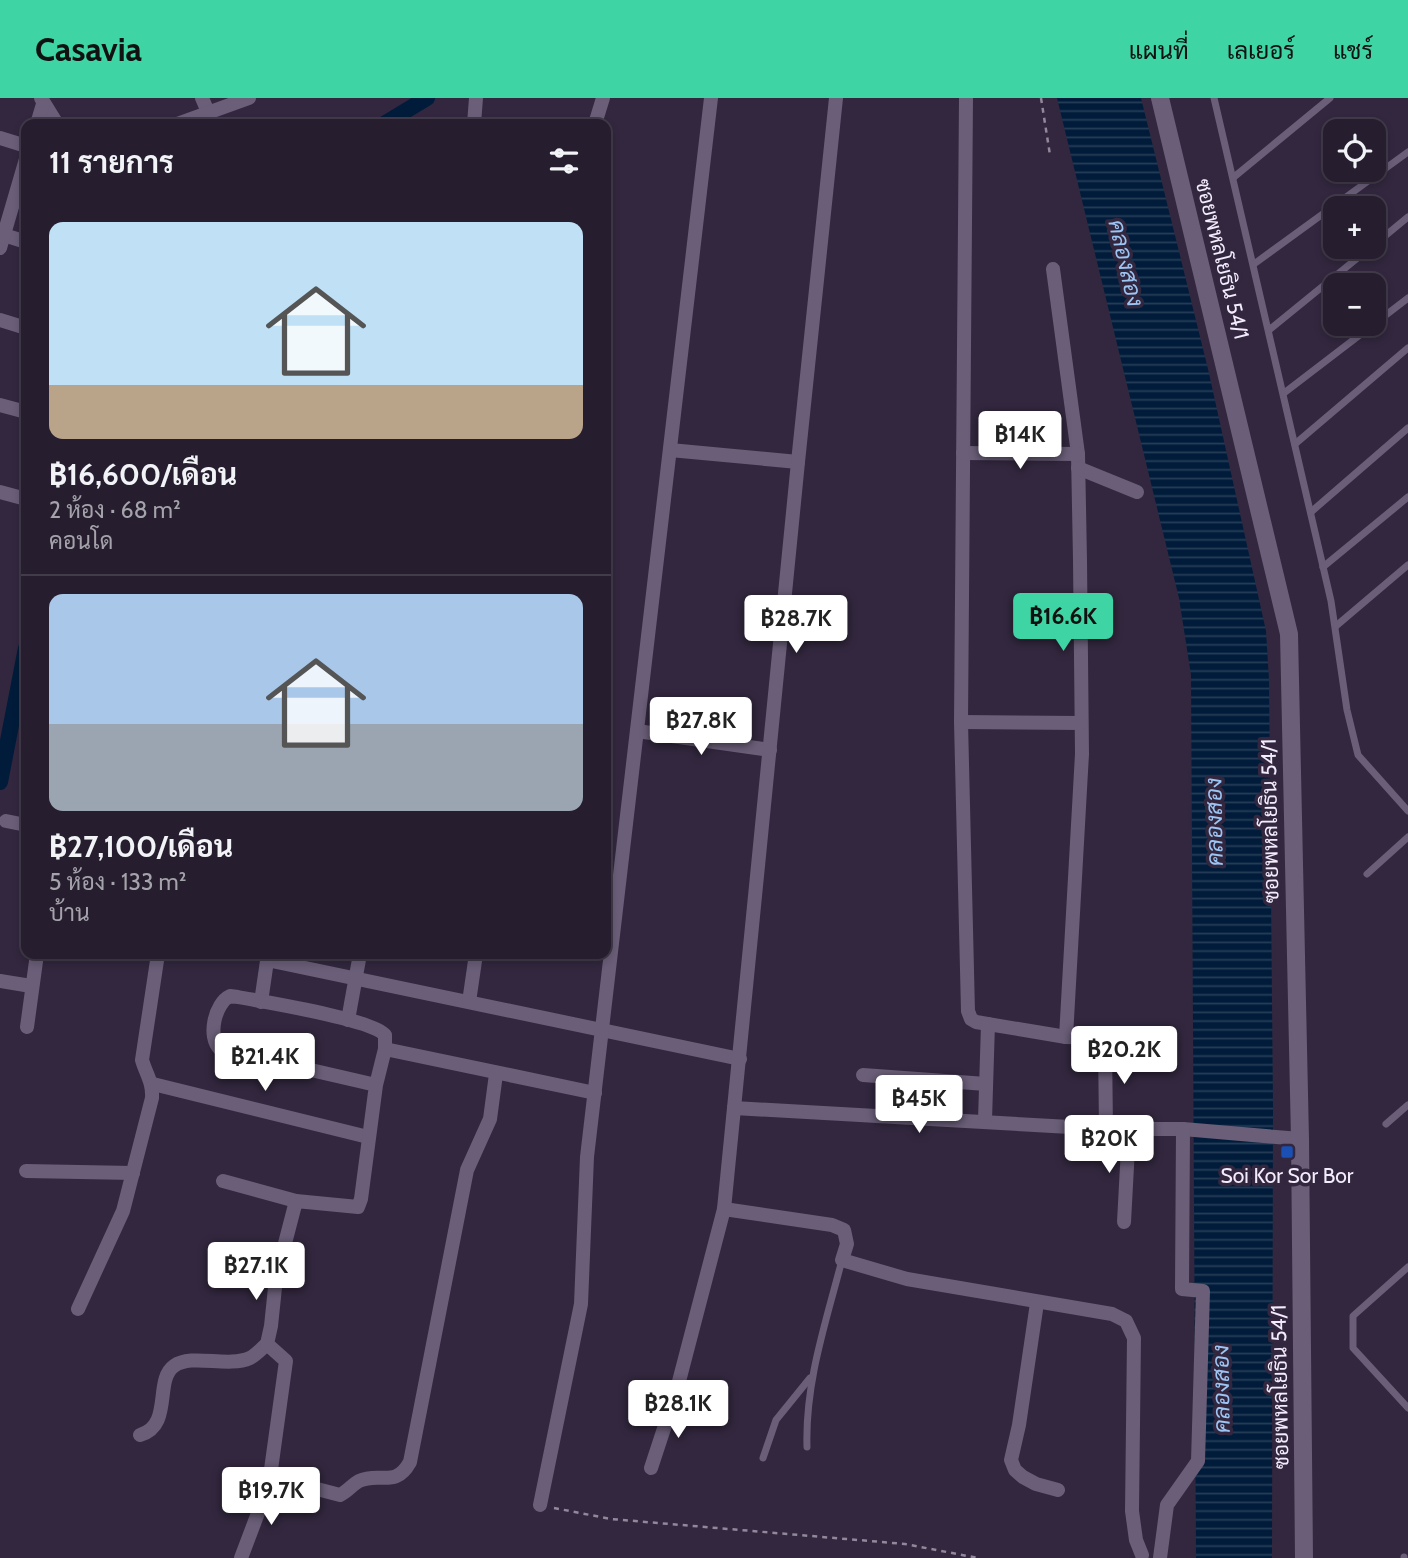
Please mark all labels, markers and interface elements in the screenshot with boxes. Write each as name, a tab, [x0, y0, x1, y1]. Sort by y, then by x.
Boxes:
text: Casavia	[35, 29, 142, 69]
text: แผนที่	[1129, 36, 1189, 65]
text: เลเยอร์	[1227, 36, 1295, 65]
text: แชร์	[1333, 36, 1373, 65]
map controls	[1323, 119, 1386, 336]
button: locate	[1323, 119, 1386, 182]
icon: filters	[545, 142, 583, 180]
text: 11 รายการ	[49, 144, 174, 181]
street label: ซอยพหลโยธิน 54/1	[1190, 176, 1255, 342]
button: +	[1323, 196, 1386, 259]
water label: คลองสอง	[1102, 217, 1150, 309]
icon: home	[253, 268, 379, 394]
button: −	[1323, 273, 1386, 336]
pin: ฿14K	[979, 412, 1061, 471]
text: ฿14K	[994, 420, 1046, 448]
text: ฿16,600/เดือน	[49, 456, 237, 493]
text: 2 ห้อง · 68 m²	[49, 496, 181, 524]
text: คอนโด	[49, 527, 113, 555]
pin: ฿16.6K	[1006, 594, 1120, 653]
pin: ฿28.7K	[739, 596, 853, 655]
text: ฿16.6K	[1029, 602, 1097, 630]
text: ฿28.7K	[760, 604, 832, 632]
icon: home	[253, 640, 379, 766]
pin: ฿27.8K	[644, 698, 758, 757]
text: ฿27.8K	[666, 706, 736, 734]
street label: ซอยพหลโยธิน 54/1	[1256, 739, 1283, 903]
water label: คลองสอง	[1199, 778, 1229, 866]
text: ฿27,100/เดือน	[49, 828, 233, 865]
text: 5 ห้อง · 133 m²	[49, 868, 186, 896]
text: บ้าน	[49, 899, 90, 927]
pin: ฿20.2K	[1067, 1026, 1181, 1086]
pin: ฿21.4K	[208, 1034, 322, 1093]
text: ฿20.2K	[1087, 1035, 1161, 1063]
text: ฿21.4K	[231, 1042, 299, 1070]
pin: ฿45K	[878, 1076, 960, 1135]
text: ฿45K	[892, 1084, 946, 1112]
pin: ฿20K	[1068, 1116, 1150, 1175]
text: ฿20K	[1081, 1124, 1137, 1152]
marker: Soi Kor Sor Bor	[1279, 1144, 1295, 1160]
place label: Soi Kor Sor Bor	[1221, 1163, 1354, 1188]
pin: ฿27.1K	[199, 1242, 313, 1302]
text: ฿27.1K	[224, 1251, 288, 1279]
street label: ซอยพหลโยธิน 54/1	[1266, 1305, 1293, 1469]
water label: คลองสอง	[1206, 1345, 1236, 1433]
pin: ฿28.1K	[621, 1380, 735, 1440]
text: ฿28.1K	[644, 1389, 712, 1417]
pin: ฿19.7K	[214, 1468, 328, 1527]
text: ฿19.7K	[238, 1476, 304, 1504]

